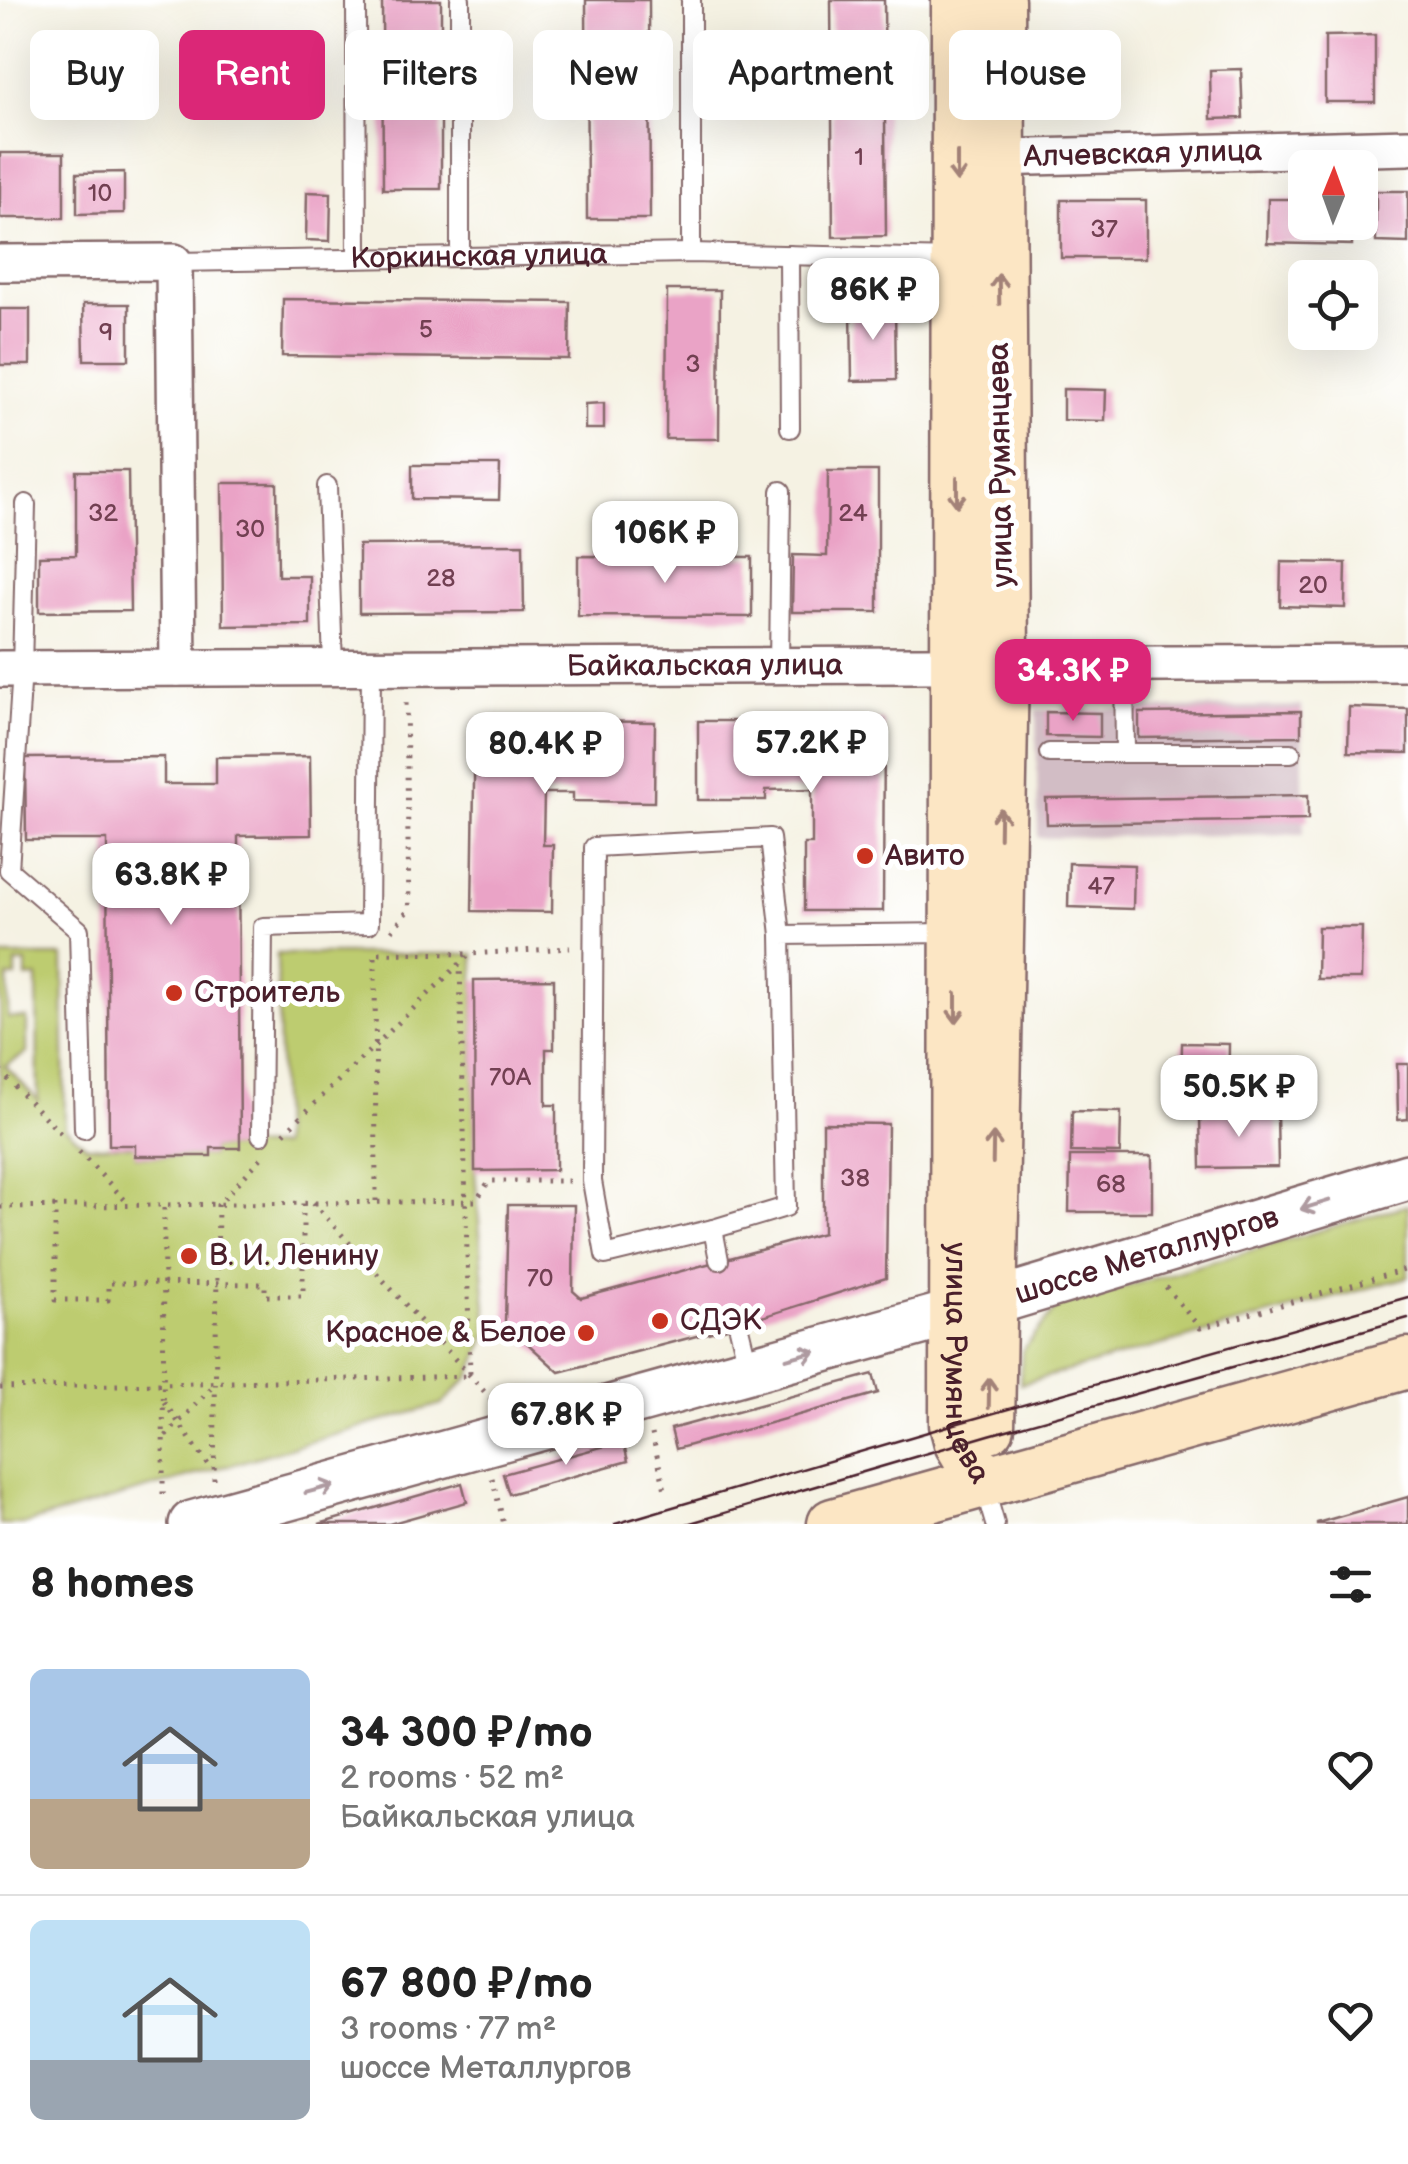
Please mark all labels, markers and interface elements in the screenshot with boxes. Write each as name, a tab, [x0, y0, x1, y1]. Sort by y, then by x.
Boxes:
chip: Buy	[30, 30, 159, 120]
chip: Rent	[179, 30, 325, 120]
chip: Filters	[345, 30, 513, 120]
chip: New	[533, 30, 673, 120]
chip: Apartment	[693, 30, 929, 120]
chip: House	[949, 30, 1121, 120]
street label: Алчевская улица	[1022, 133, 1263, 175]
house number: 1	[854, 142, 864, 173]
one-way arrow	[948, 150, 966, 183]
north arrow	[1288, 150, 1378, 240]
map controls	[1288, 150, 1378, 350]
house number: 10	[88, 178, 112, 209]
house number: 37	[1090, 214, 1119, 245]
street label: Коркинская улица	[350, 236, 608, 277]
pin: 86K ₽	[803, 258, 943, 343]
button: locate	[1288, 260, 1378, 350]
text: 86K ₽	[829, 271, 917, 310]
one-way arrow	[990, 273, 1008, 306]
house number: 5	[419, 314, 433, 345]
house number: 9	[99, 317, 113, 348]
street label: улица Румянцева	[981, 342, 1021, 588]
house number: 3	[685, 349, 701, 380]
one-way arrow	[948, 476, 966, 508]
house number: 32	[88, 498, 118, 529]
house number: 24	[838, 498, 868, 529]
pin: 106K ₽	[584, 501, 746, 586]
house number: 30	[235, 514, 265, 545]
text: 106K ₽	[614, 514, 716, 553]
house number: 28	[426, 563, 456, 594]
house number: 20	[1298, 570, 1328, 601]
pin: 34.3K ₽	[981, 639, 1165, 724]
street label: Байкальская улица	[567, 647, 844, 685]
text: 34.3K ₽	[1017, 652, 1129, 691]
pin: 57.2K ₽	[719, 711, 903, 796]
pin: 80.4K ₽	[453, 712, 637, 797]
text: 57.2K ₽	[755, 724, 867, 763]
text: 80.4K ₽	[488, 725, 602, 764]
one-way arrow	[990, 808, 1009, 840]
place label: Авито	[884, 838, 965, 874]
pin: 63.8K ₽	[79, 843, 263, 928]
marker: Авито	[854, 845, 876, 867]
text: 63.8K ₽	[114, 856, 228, 895]
house number: 47	[1087, 871, 1115, 902]
place label: Строитель	[194, 975, 340, 1011]
marker: Строитель	[163, 982, 185, 1004]
one-way arrow	[947, 992, 966, 1024]
pin: 50.5K ₽	[1147, 1055, 1331, 1140]
house number: 70А	[489, 1062, 532, 1093]
text: 50.5K ₽	[1183, 1068, 1295, 1107]
one-way arrow	[984, 1133, 1002, 1166]
house number: 38	[840, 1163, 870, 1194]
house number: 68	[1096, 1169, 1126, 1200]
one-way arrow	[1299, 1197, 1331, 1215]
street label: шоссе Металлургов	[1011, 1199, 1283, 1312]
place label: В. И. Ленину	[209, 1238, 379, 1274]
street label: улица Румянцева	[937, 1242, 998, 1490]
marker: В. И. Ленину	[178, 1245, 200, 1267]
house number: 70	[527, 1263, 553, 1294]
place label: СДЭК	[680, 1303, 762, 1339]
marker: СДЭК	[649, 1310, 671, 1332]
place label: Красное & Белое	[325, 1315, 566, 1351]
marker: Красное & Белое	[575, 1322, 597, 1344]
one-way arrow	[785, 1344, 817, 1363]
one-way arrow	[980, 1377, 999, 1409]
pin: 67.8K ₽	[474, 1383, 658, 1468]
text: 67.8K ₽	[510, 1396, 622, 1435]
one-way arrow	[304, 1478, 335, 1497]
icon: filters	[1323, 1557, 1378, 1612]
text: 8 homes	[30, 1559, 194, 1610]
text: 34 300 ₽/mo	[340, 1708, 593, 1759]
icon: home	[110, 1709, 230, 1829]
icon: heart	[1323, 1742, 1378, 1797]
text: 2 rooms · 52 m²	[340, 1759, 564, 1798]
text: Байкальская улица	[340, 1798, 635, 1837]
text: 67 800 ₽/mo	[340, 1959, 593, 2010]
icon: home	[110, 1960, 230, 2080]
icon: heart	[1323, 1993, 1378, 2048]
text: 3 rooms · 77 m²	[340, 2010, 556, 2049]
text: шоссе Металлургов	[340, 2049, 631, 2088]

